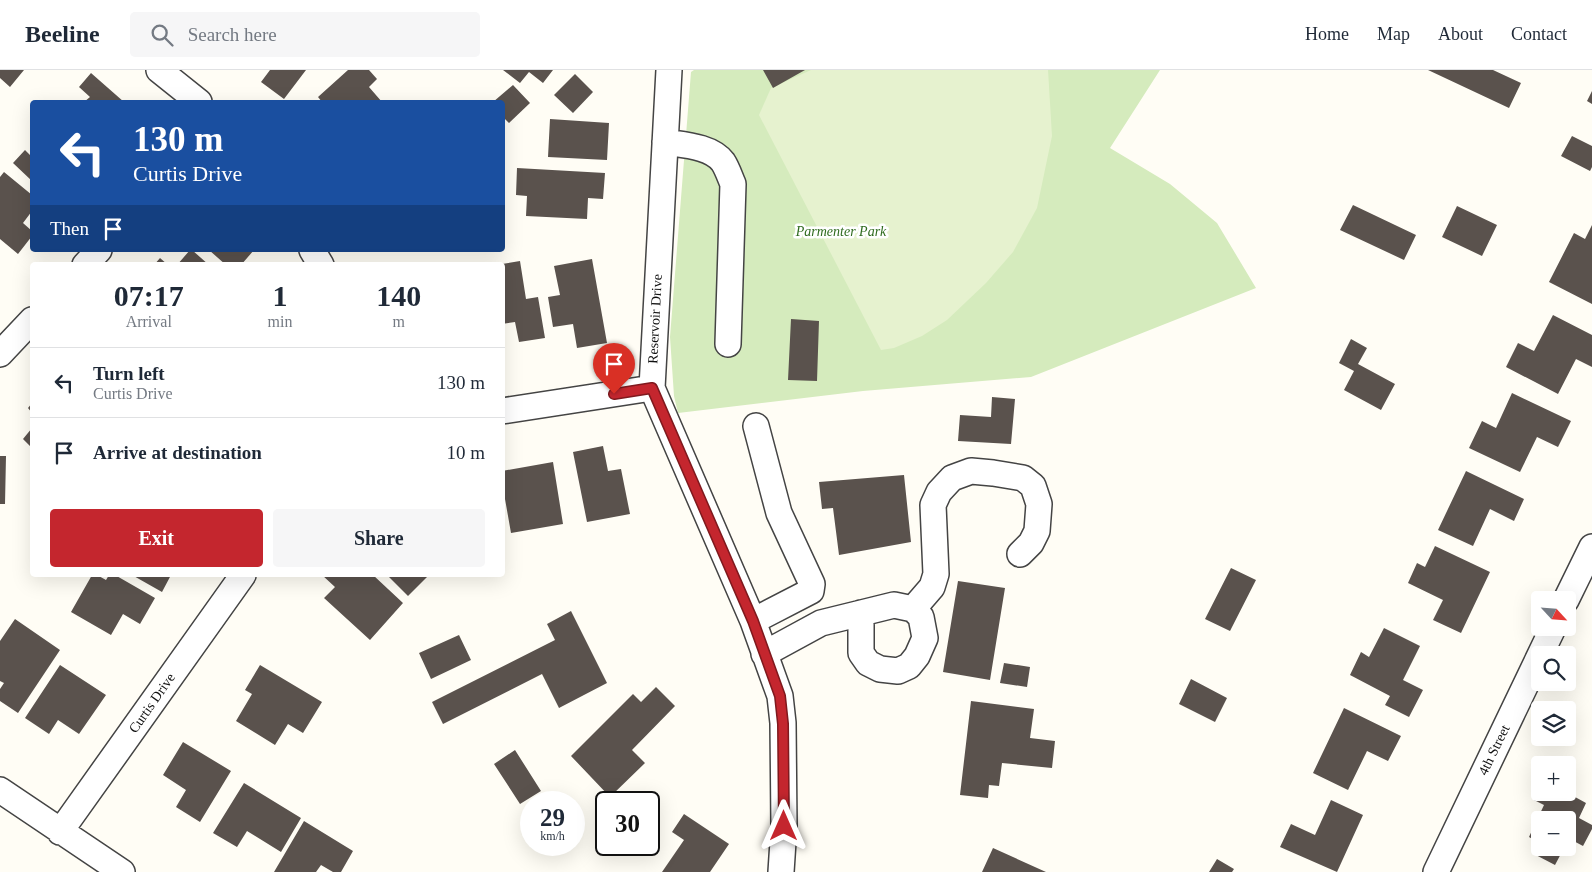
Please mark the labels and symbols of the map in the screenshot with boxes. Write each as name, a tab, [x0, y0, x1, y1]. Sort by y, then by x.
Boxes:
park label: Parmenter Park	[795, 224, 887, 239]
street label: Reservoir Drive	[645, 274, 665, 364]
pin	[593, 343, 635, 394]
north arrow	[1531, 591, 1576, 636]
street label: Curtis Drive	[126, 670, 178, 736]
street label: 4th Street	[1475, 722, 1513, 778]
speed limit sign: 30	[595, 791, 660, 856]
position arrow	[757, 799, 809, 851]

